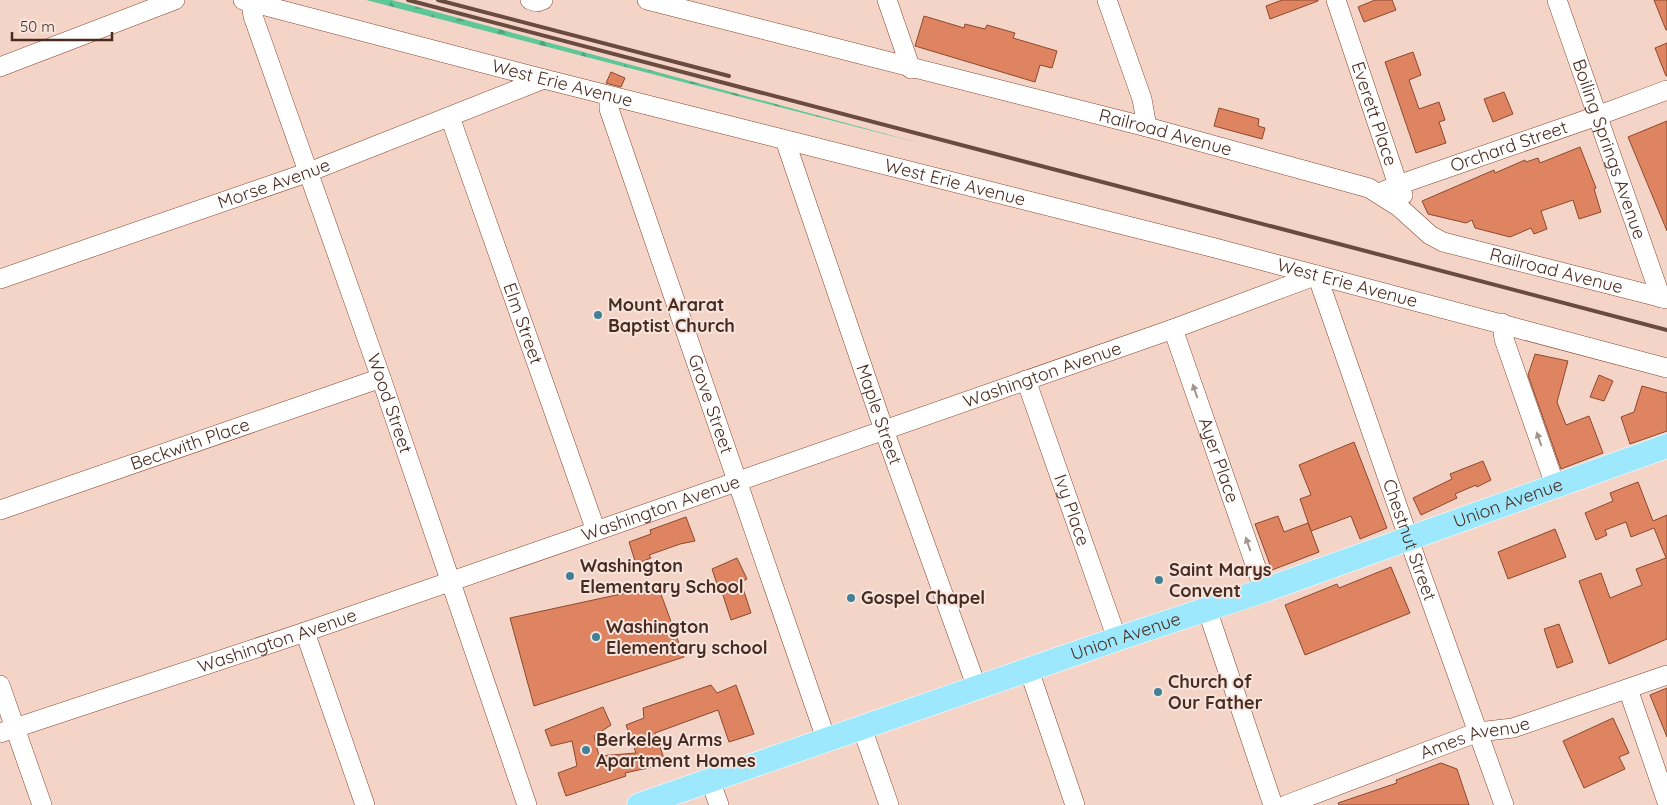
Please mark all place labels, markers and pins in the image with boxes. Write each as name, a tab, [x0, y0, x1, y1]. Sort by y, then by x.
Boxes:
place label: Mount Ararat Baptist Church	[608, 293, 735, 337]
marker: Mount Ararat Baptist Church	[592, 309, 604, 321]
place label: Washington Elementary School	[580, 554, 744, 598]
place label: Saint Marys Convent	[1169, 558, 1272, 602]
marker: Washington Elementary School	[564, 570, 576, 582]
marker: Saint Marys Convent	[1153, 574, 1165, 586]
place label: Gospel Chapel	[861, 586, 985, 609]
marker: Gospel Chapel	[845, 592, 857, 604]
place label: Washington Elementary school	[606, 615, 768, 659]
marker: Washington Elementary school	[590, 631, 602, 643]
place label: Church of Our Father	[1168, 670, 1263, 714]
marker: Church of Our Father	[1152, 686, 1164, 698]
place label: Berkeley Arms Apartment Homes	[596, 728, 756, 772]
marker: Berkeley Arms Apartment Homes	[580, 744, 592, 756]

